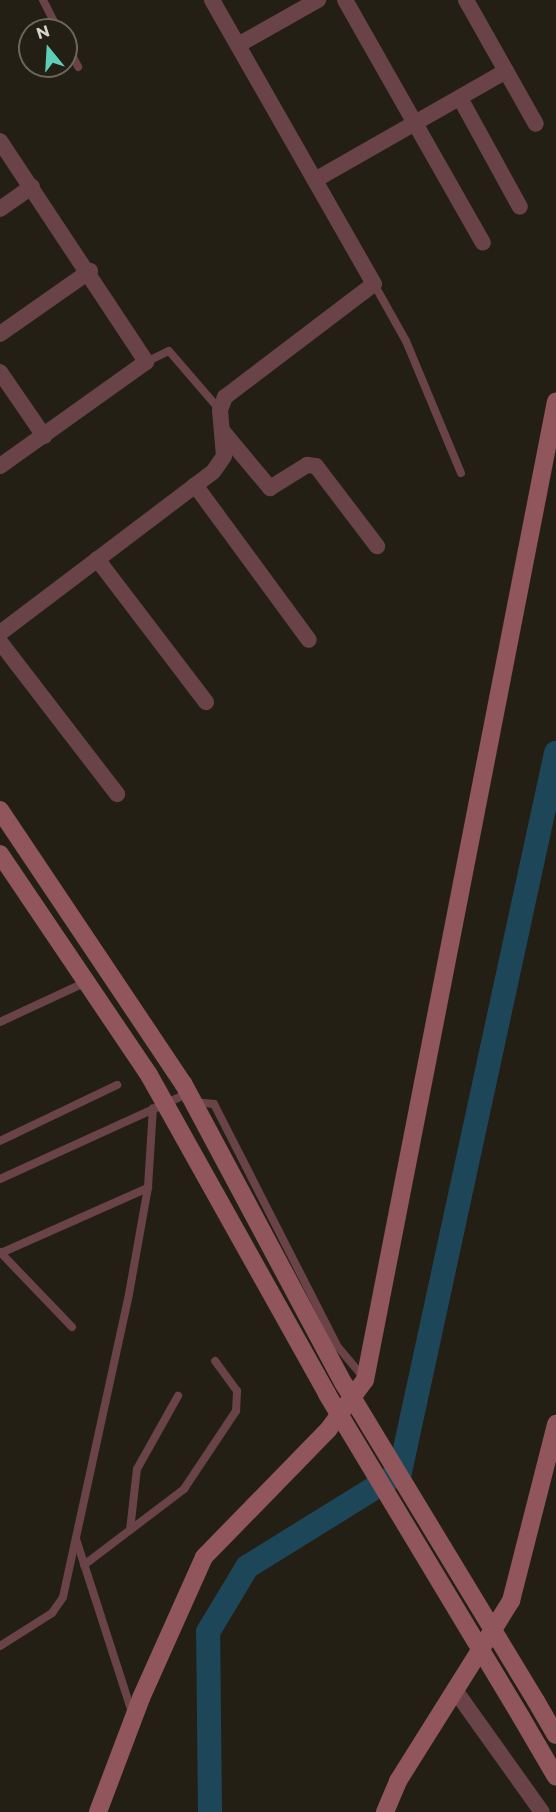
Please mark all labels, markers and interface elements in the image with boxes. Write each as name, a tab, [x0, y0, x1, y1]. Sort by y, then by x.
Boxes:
north arrow	[18, 18, 78, 78]
text: N	[34, 21, 52, 43]

